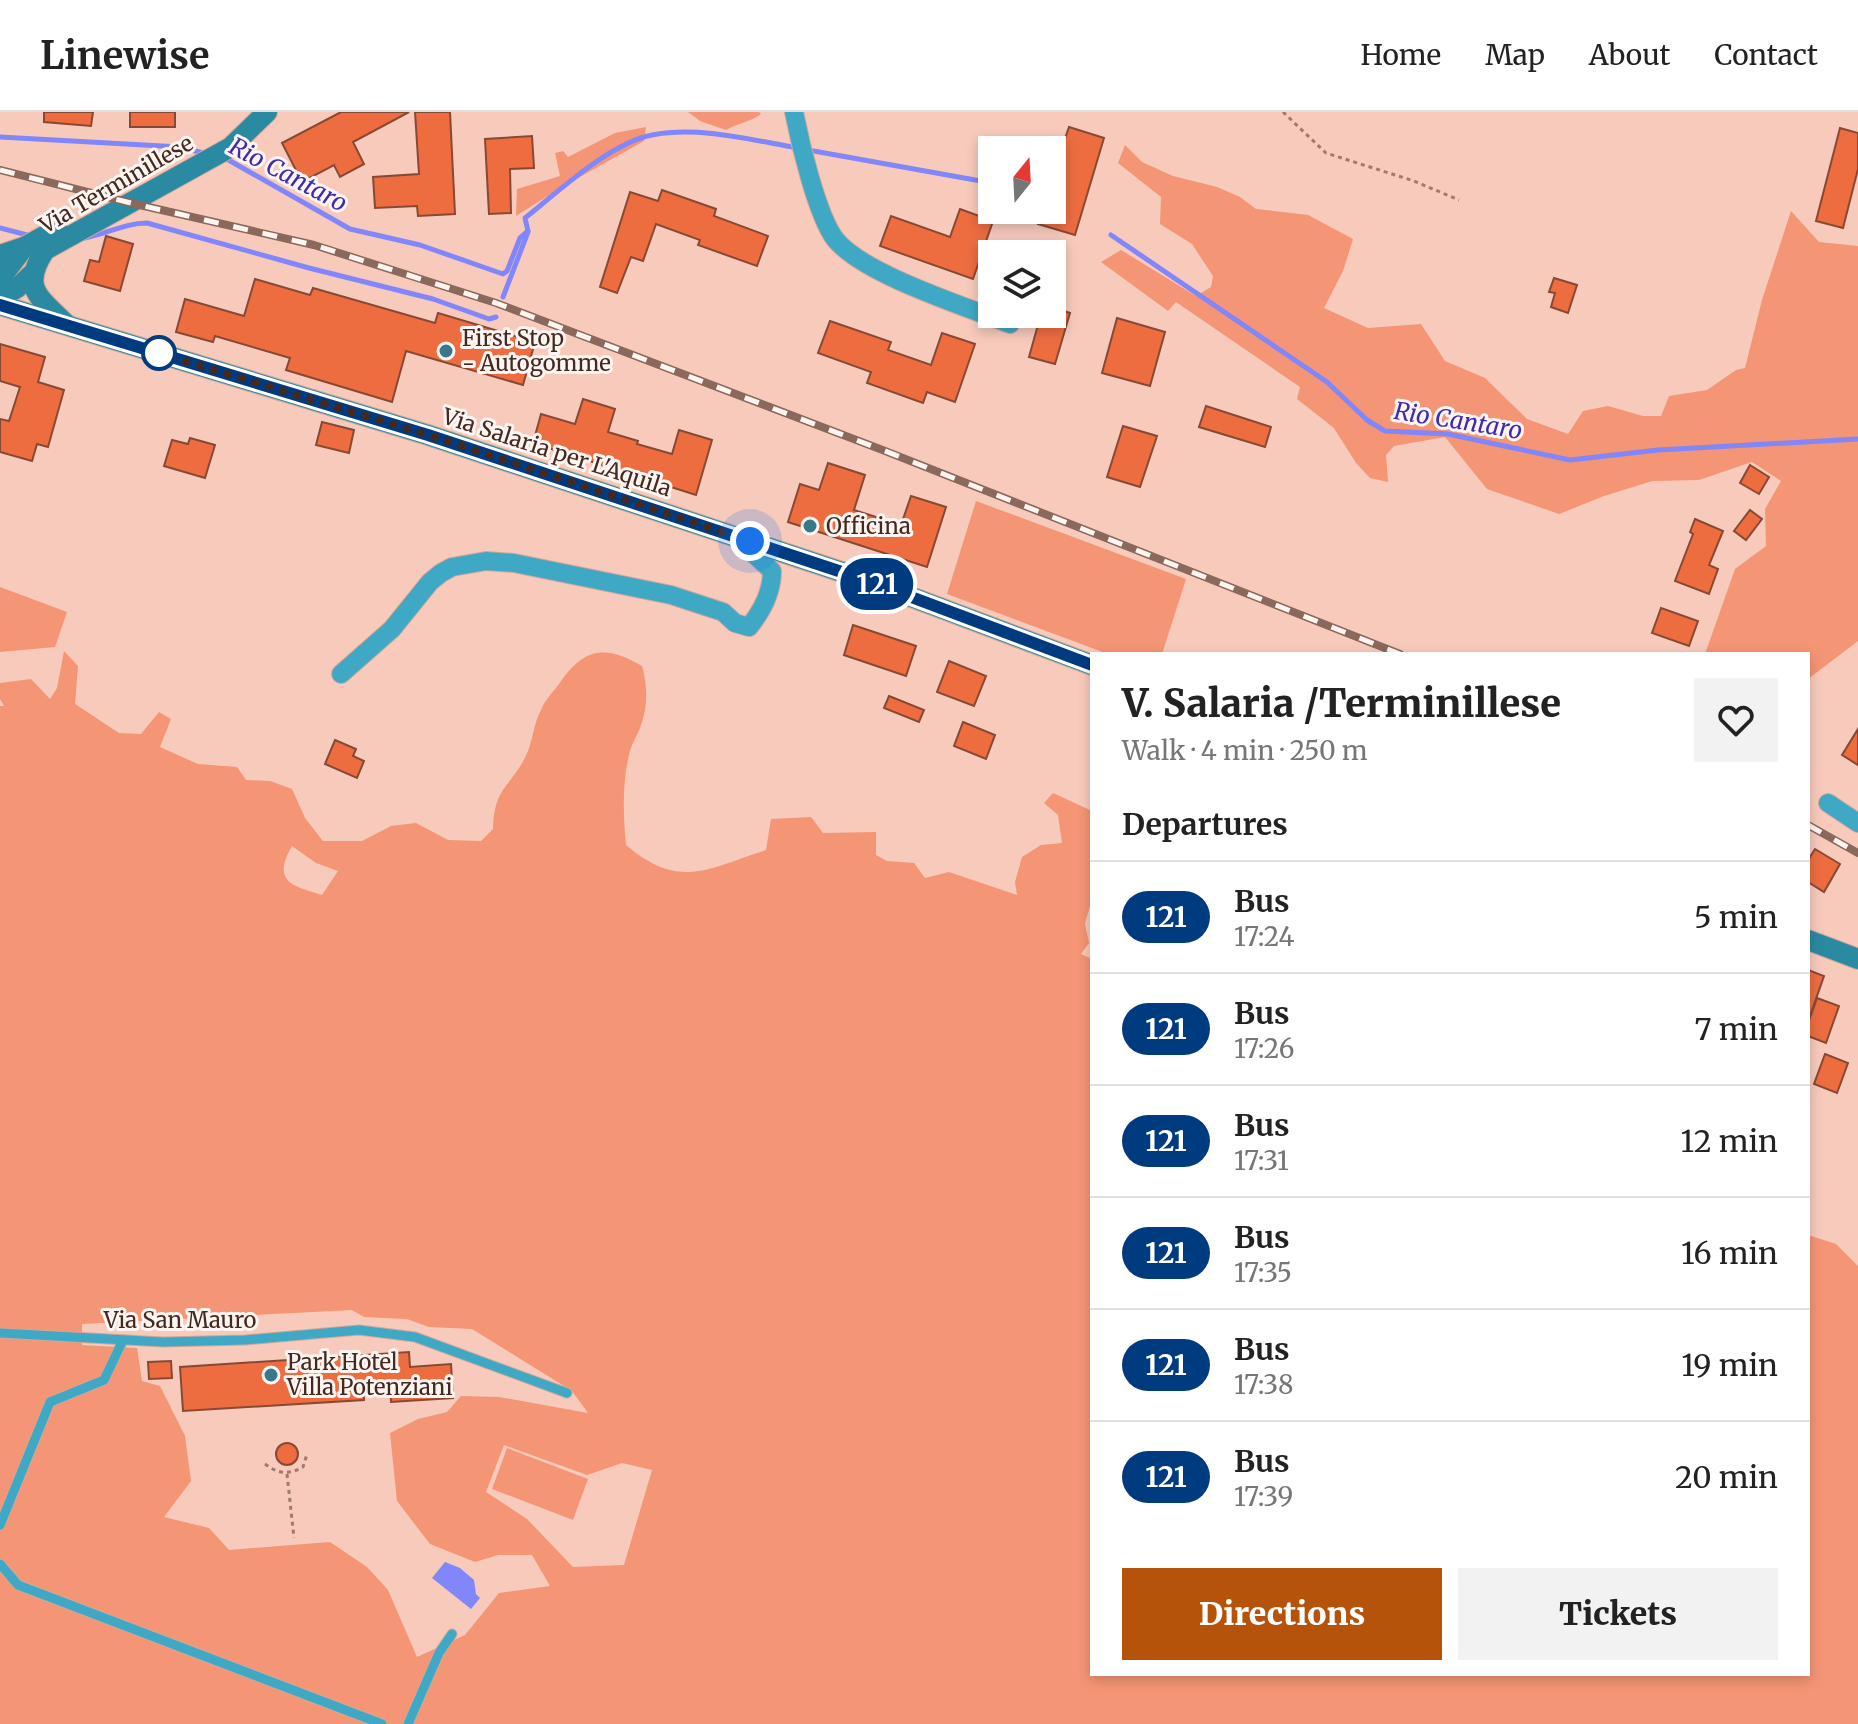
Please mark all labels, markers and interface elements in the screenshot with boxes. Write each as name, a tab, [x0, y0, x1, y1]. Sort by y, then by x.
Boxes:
text: Linewise	[40, 32, 210, 79]
text: Home	[1360, 37, 1441, 73]
text: Map	[1485, 37, 1545, 73]
text: About	[1589, 37, 1670, 73]
text: Contact	[1714, 37, 1818, 73]
street label: Via Terminillese	[33, 129, 198, 240]
water label: Rio Cantaro	[224, 131, 353, 219]
north arrow	[978, 136, 1066, 224]
map controls	[978, 136, 1066, 328]
button: layers	[978, 240, 1066, 328]
place label: First Stop - Autogomme	[462, 324, 611, 377]
unlabelled marker	[142, 336, 176, 370]
marker: First Stop - Autogomme	[437, 342, 455, 360]
water label: Rio Cantaro	[1392, 395, 1524, 446]
street label: Via Salaria per L'Aquila	[438, 401, 675, 502]
place label: Officina	[826, 512, 911, 540]
marker: Officina	[801, 517, 819, 535]
your location	[730, 521, 770, 561]
line badge: 121	[831, 558, 923, 610]
text: 121	[856, 566, 898, 602]
button: heart	[1694, 678, 1778, 762]
text: V. Salaria /Terminillese	[1122, 680, 1561, 727]
text: Walk · 4 min · 250 m	[1122, 734, 1368, 767]
text: Departures	[1122, 805, 1288, 843]
text: Bus	[1234, 882, 1290, 920]
text: 5 min	[1694, 898, 1778, 936]
text: 121	[1145, 899, 1187, 935]
text: 17:24	[1234, 920, 1295, 953]
text: Bus	[1234, 994, 1290, 1032]
text: 7 min	[1694, 1010, 1778, 1048]
text: 121	[1145, 1011, 1187, 1047]
text: 17:26	[1234, 1032, 1294, 1065]
text: Bus	[1234, 1106, 1290, 1144]
text: 12 min	[1681, 1122, 1778, 1160]
text: 121	[1145, 1123, 1187, 1159]
text: 17:31	[1234, 1144, 1289, 1177]
text: Bus	[1234, 1218, 1290, 1256]
text: 16 min	[1681, 1234, 1778, 1272]
text: 121	[1145, 1235, 1187, 1271]
text: 17:35	[1234, 1256, 1292, 1289]
street label: Via San Mauro	[103, 1306, 257, 1334]
text: Bus	[1234, 1330, 1290, 1368]
text: 19 min	[1681, 1346, 1778, 1384]
text: 121	[1145, 1347, 1187, 1383]
place label: Park Hotel Villa Potenziani	[286, 1348, 453, 1401]
marker: Park Hotel Villa Potenziani	[262, 1366, 280, 1384]
text: 17:38	[1234, 1368, 1293, 1401]
text: Bus	[1234, 1442, 1290, 1480]
text: 20 min	[1675, 1458, 1778, 1496]
text: 121	[1145, 1459, 1187, 1495]
text: 17:39	[1234, 1480, 1293, 1513]
button: Directions	[1122, 1568, 1442, 1660]
button: Tickets	[1458, 1568, 1778, 1660]

